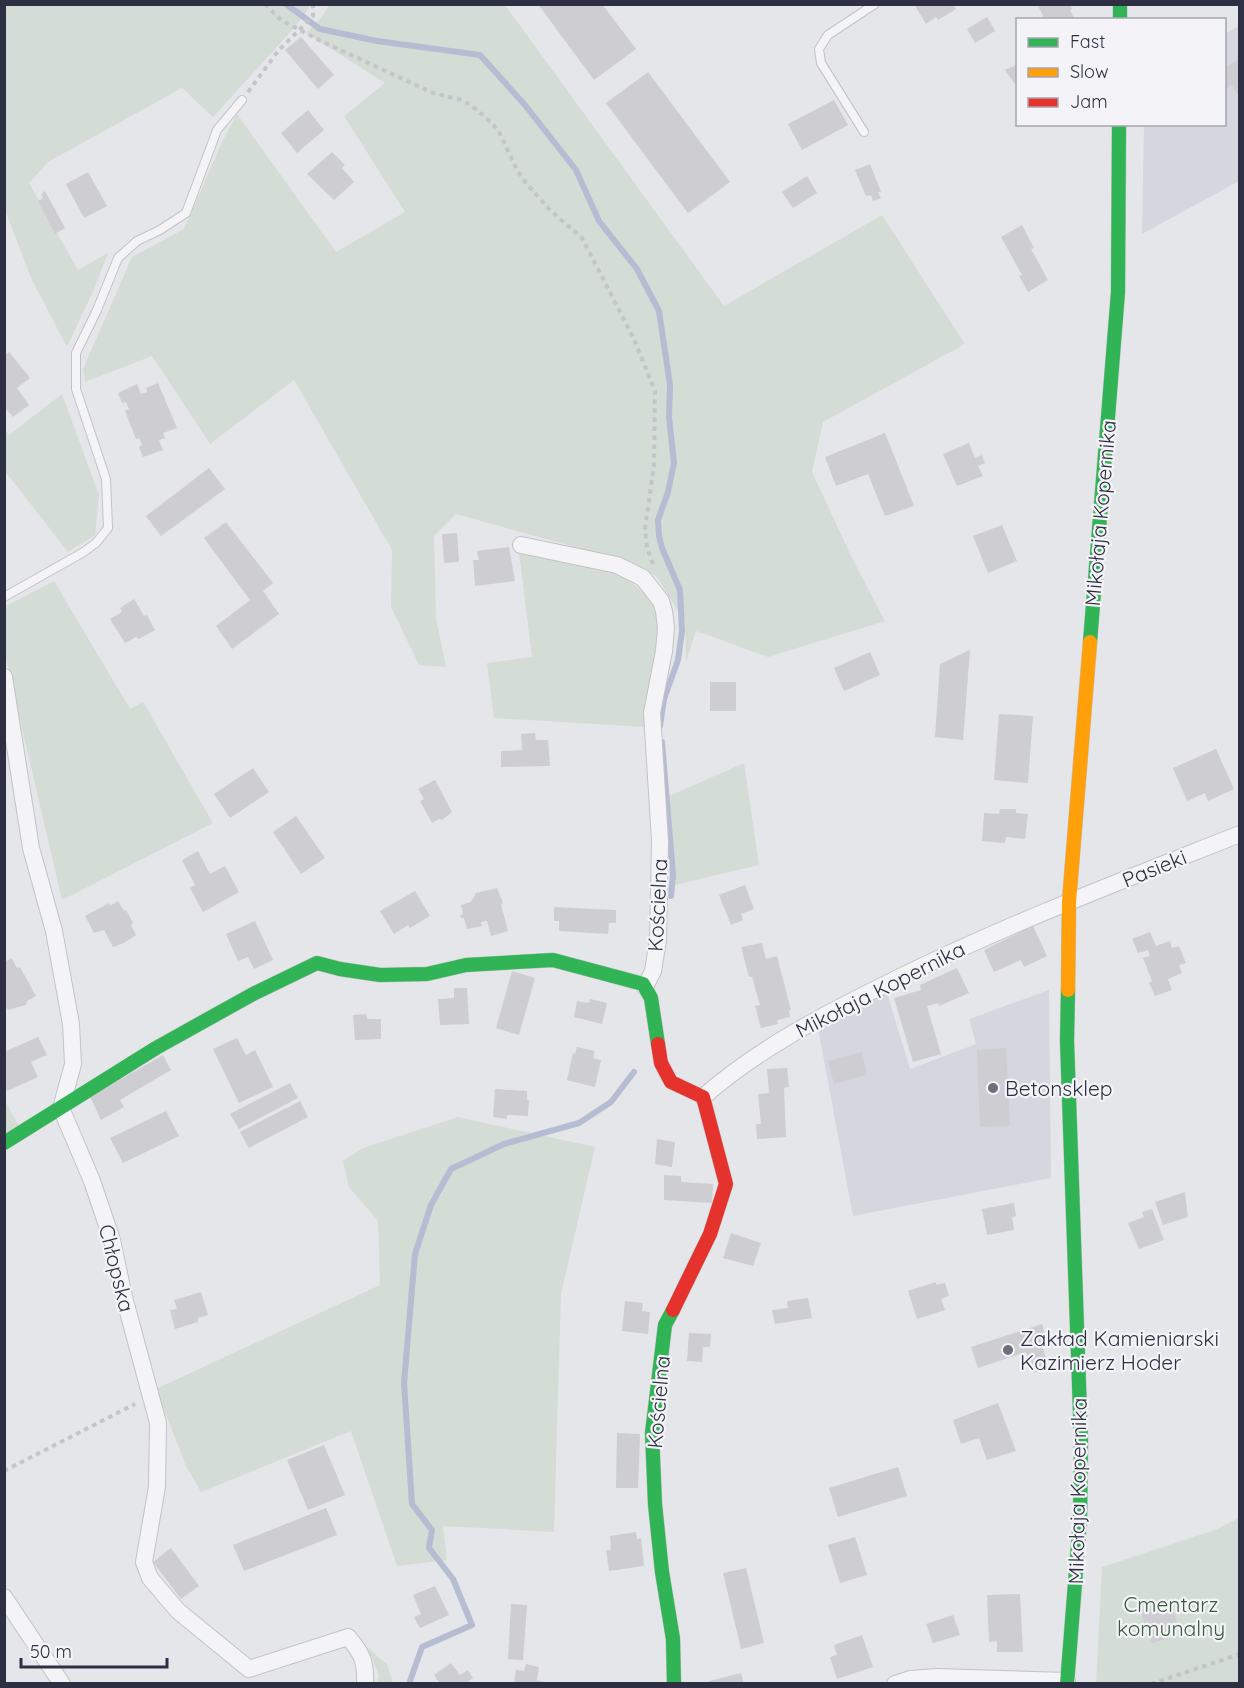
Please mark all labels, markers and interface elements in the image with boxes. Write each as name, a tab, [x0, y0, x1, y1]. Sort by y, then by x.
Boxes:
legend	[1016, 18, 1226, 126]
text: Fast	[1070, 30, 1105, 53]
text: Slow	[1070, 60, 1108, 83]
text: Jam	[1070, 90, 1108, 113]
street label: Mikołaja Kopernika	[1079, 419, 1121, 607]
street label: Pasieki	[1118, 843, 1190, 893]
street label: Kościelna	[642, 858, 672, 952]
street label: Mikołaja Kopernika	[791, 935, 969, 1043]
place label: Betonsklep	[1005, 1075, 1113, 1101]
marker: Betonsklep	[986, 1081, 1000, 1095]
street label: Chłopska	[94, 1221, 140, 1315]
place label: Zakład Kamieniarski Kazimierz Hoder	[1020, 1325, 1219, 1375]
marker: Zakład Kamieniarski Kazimierz Hoder	[1001, 1343, 1015, 1357]
street label: Kościelna	[641, 1354, 675, 1450]
street label: Mikołaja Kopernika	[1062, 1397, 1092, 1585]
park label: Cmentarz komunalny	[1117, 1591, 1225, 1641]
scale bar	[21, 1631, 166, 1669]
text: 50 m	[30, 1640, 72, 1663]

